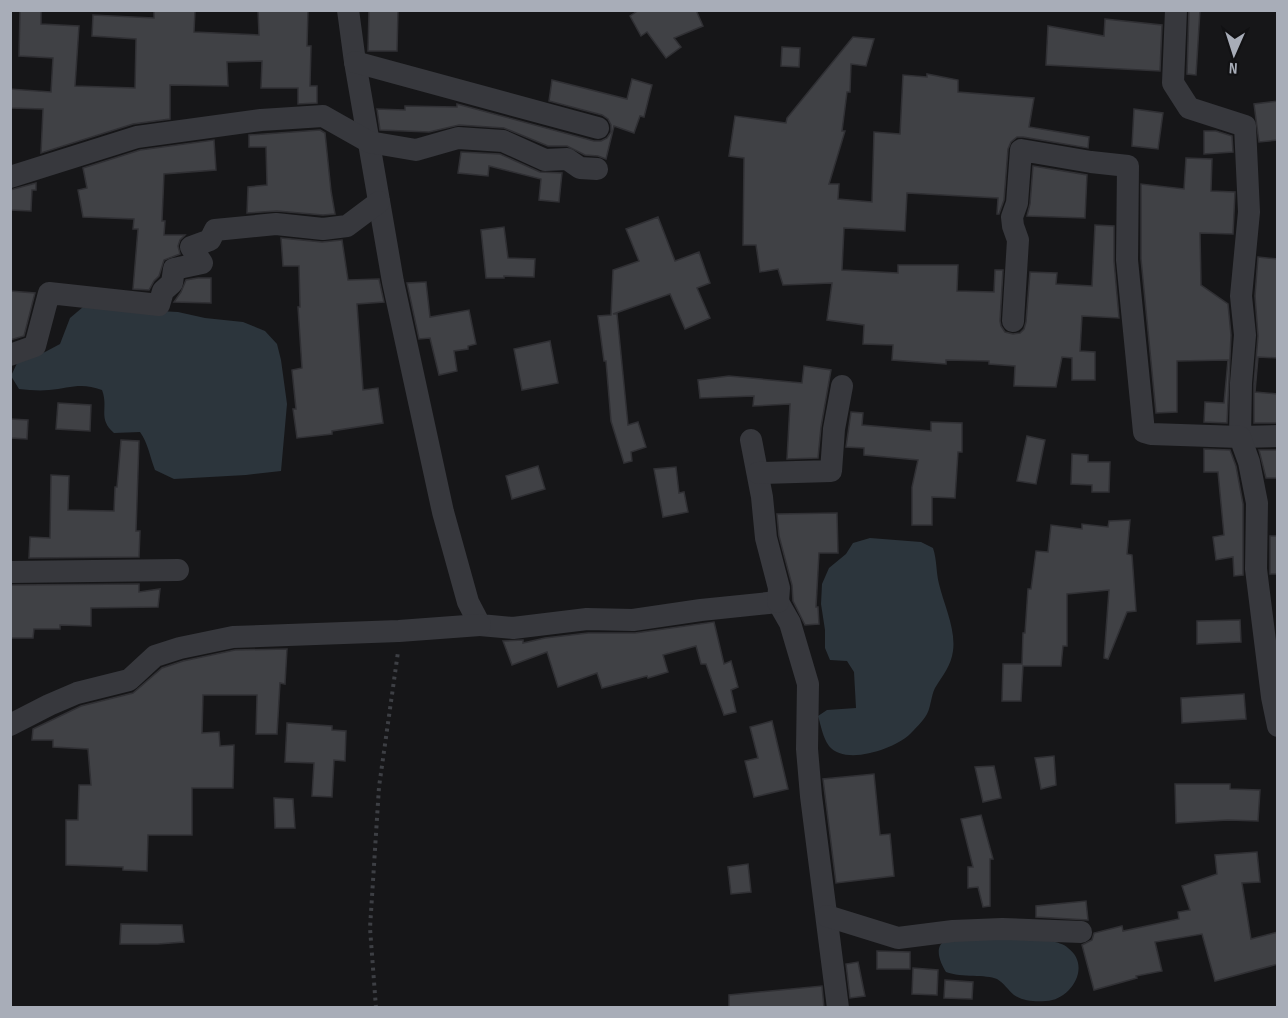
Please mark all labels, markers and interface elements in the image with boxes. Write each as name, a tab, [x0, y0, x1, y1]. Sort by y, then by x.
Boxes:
north arrow	[1204, 24, 1264, 84]
text: N	[1229, 58, 1238, 77]

